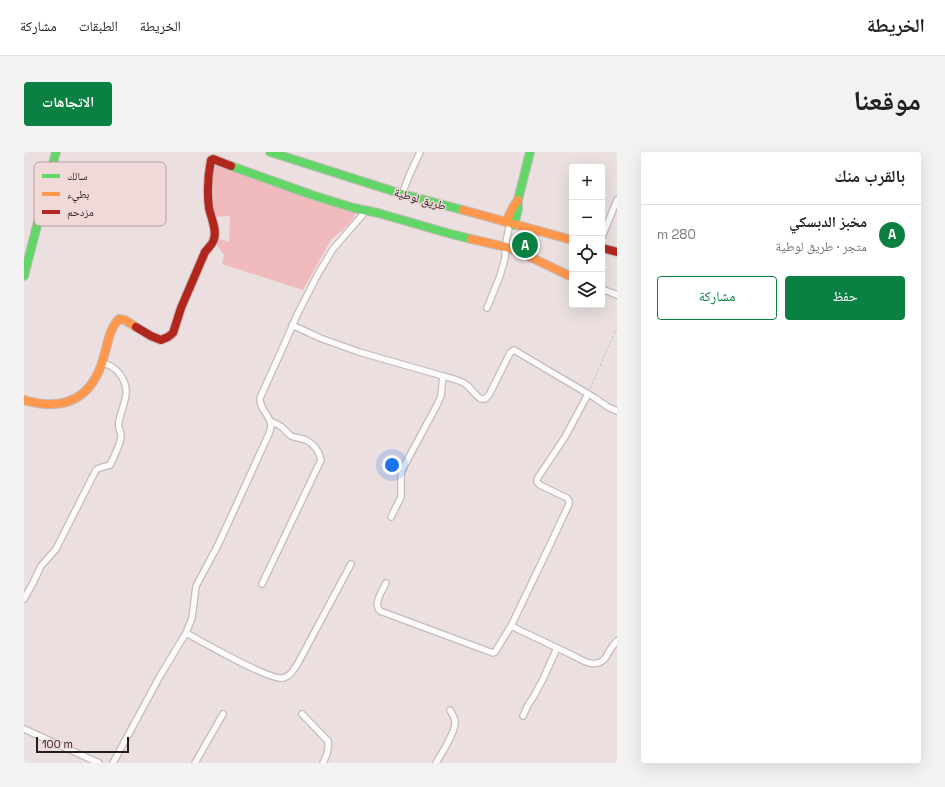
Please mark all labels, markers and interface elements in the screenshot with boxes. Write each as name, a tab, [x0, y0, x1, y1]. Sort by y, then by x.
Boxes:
text: الخريطة	[867, 13, 925, 38]
text: مشاركة	[20, 17, 57, 35]
text: الطبقات	[79, 17, 118, 35]
text: الخريطة	[140, 17, 181, 35]
button: الاتجاهات	[24, 82, 112, 126]
text: موقعنا	[853, 82, 921, 118]
legend	[34, 162, 166, 226]
map controls	[569, 164, 605, 308]
button: +	[569, 164, 605, 200]
text: بالقرب منك	[834, 165, 905, 187]
text: سالك	[67, 169, 87, 183]
street label: طريق لوطية	[392, 184, 448, 214]
text: بطيء	[67, 187, 89, 203]
button: −	[569, 200, 605, 236]
text: مزدحم	[67, 205, 94, 220]
text: مخبز الدبسكي	[789, 212, 867, 231]
text: 280 m	[657, 226, 696, 243]
text: A	[888, 226, 896, 243]
pin: A	[512, 230, 538, 260]
button: locate	[569, 236, 605, 272]
text: متجر · طريق لوطية	[775, 238, 867, 255]
button: layers	[569, 272, 605, 308]
button: مشاركة	[657, 276, 777, 320]
button: حفظ	[785, 276, 905, 320]
your location	[382, 455, 402, 475]
scale bar	[36, 735, 129, 754]
text: 100 m	[42, 737, 73, 751]

